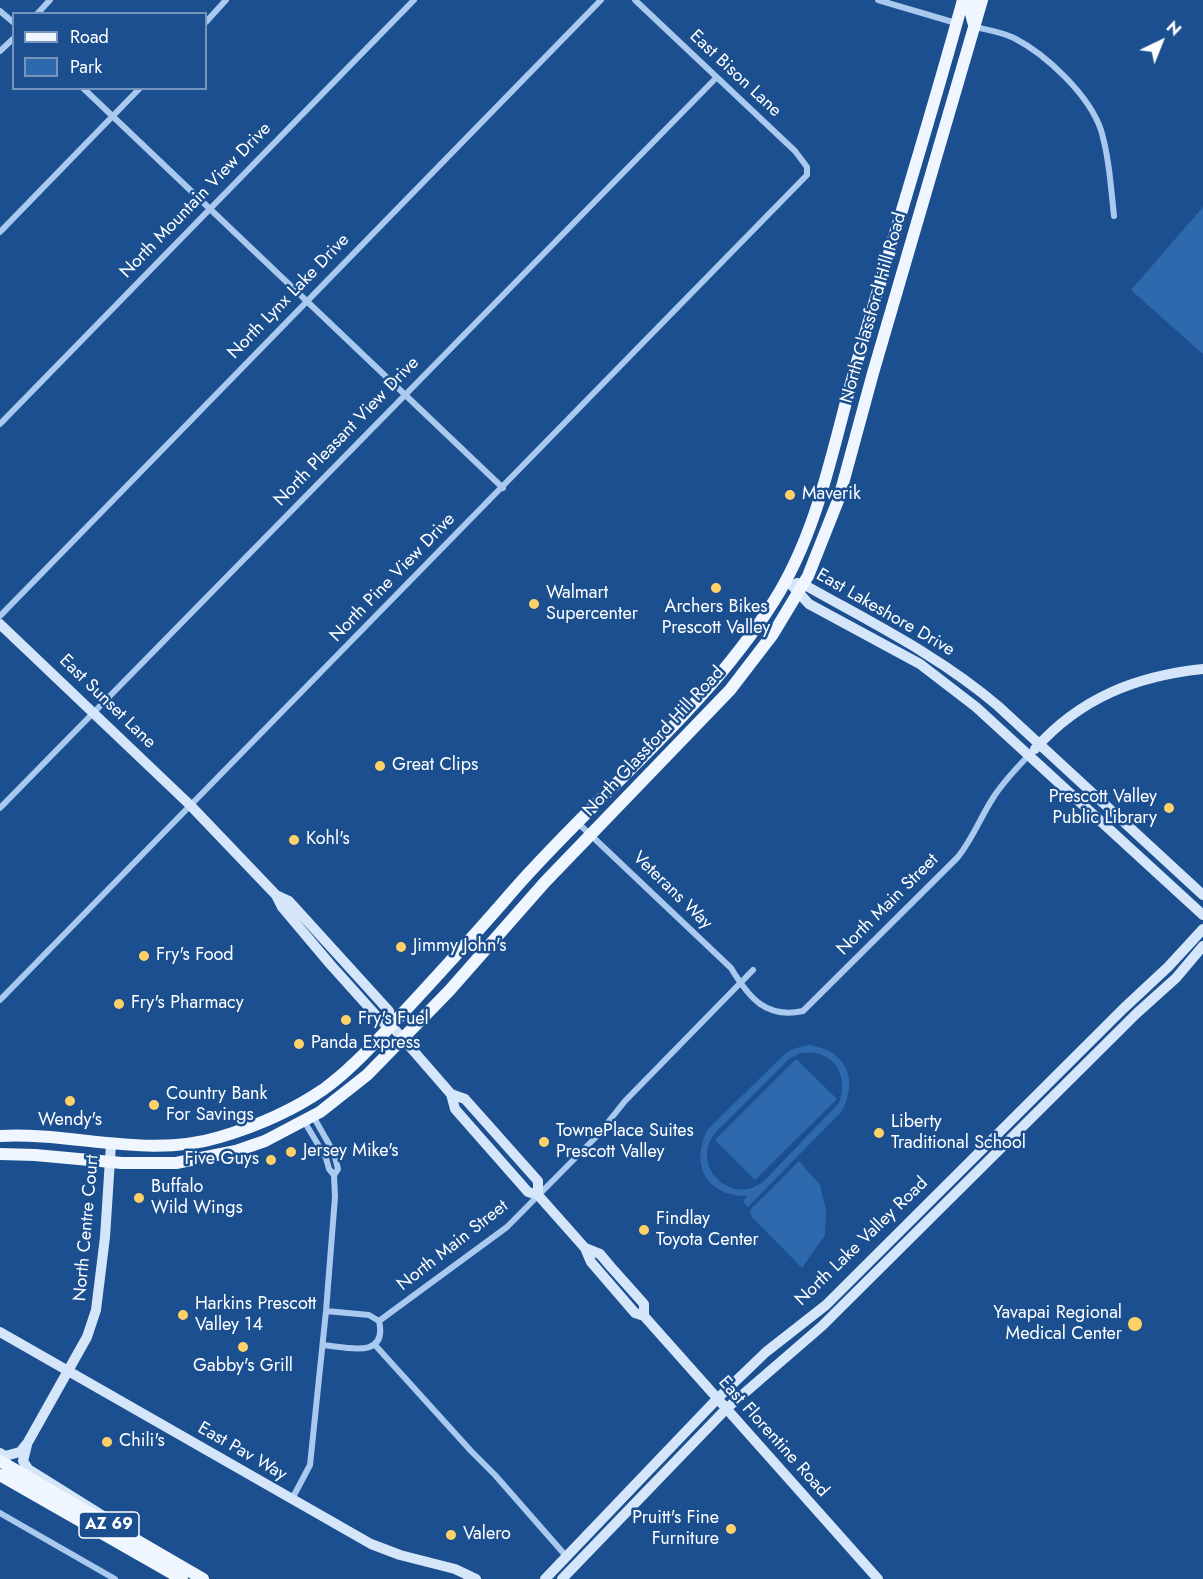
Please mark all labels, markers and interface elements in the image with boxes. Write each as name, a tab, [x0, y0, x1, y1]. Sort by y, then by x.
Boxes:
legend	[12, 12, 207, 90]
north arrow	[1131, 12, 1191, 72]
text: N	[1161, 16, 1186, 41]
text: Road	[70, 24, 109, 50]
street label: East Bison Lane	[685, 26, 785, 122]
text: Park	[70, 54, 102, 80]
street label: North Mountain View Drive	[116, 119, 276, 283]
street label: North Glassford Hill Road	[836, 210, 912, 406]
street label: North Lynx Lake Drive	[224, 230, 354, 364]
street label: North Pleasant View Drive	[270, 353, 424, 511]
place label: Maverik	[802, 484, 861, 506]
marker: Maverik	[783, 488, 797, 502]
street label: North Pine View Drive	[326, 509, 460, 647]
street label: East Lakeshore Drive	[812, 565, 958, 661]
marker: Archers Bikes Prescott Valley	[709, 581, 723, 595]
place label: Walmart Supercenter	[546, 583, 638, 626]
marker: Walmart Supercenter	[527, 597, 541, 611]
place label: Archers Bikes Prescott Valley	[662, 597, 770, 640]
street label: East Sunset Lane	[54, 650, 160, 754]
street label: North Glassford Hill Road	[579, 663, 729, 821]
place label: Great Clips	[392, 755, 478, 777]
marker: Great Clips	[373, 759, 387, 773]
place label: Prescott Valley Public Library	[1049, 787, 1157, 830]
marker: Prescott Valley Public Library	[1162, 801, 1176, 815]
place label: Kohl's	[306, 829, 350, 851]
marker: Kohl's	[287, 833, 301, 847]
street label: Veterans Way	[628, 848, 716, 934]
street label: North Main Street	[833, 850, 943, 960]
place label: Jimmy John's	[413, 936, 506, 958]
marker: Jimmy John's	[394, 940, 408, 954]
place label: Fry's Food	[156, 945, 234, 967]
marker: Fry's Food	[137, 949, 151, 963]
place label: Fry's Pharmacy	[131, 993, 244, 1015]
marker: Fry's Pharmacy	[112, 997, 126, 1011]
place label: Fry's Fuel	[358, 1009, 429, 1031]
marker: Fry's Fuel	[339, 1013, 353, 1027]
place label: Panda Express	[311, 1033, 420, 1055]
marker: Panda Express	[292, 1037, 306, 1051]
place label: Country Bank For Savings	[166, 1084, 267, 1126]
marker: Wendy's	[63, 1094, 77, 1108]
marker: Country Bank For Savings	[147, 1098, 161, 1112]
place label: Wendy's	[38, 1110, 102, 1132]
place label: Liberty Traditional School	[891, 1112, 1026, 1154]
place label: TownePlace Suites Prescott Valley	[556, 1121, 694, 1164]
marker: Liberty Traditional School	[872, 1126, 886, 1140]
marker: TownePlace Suites Prescott Valley	[537, 1135, 551, 1149]
place label: Jersey Mike's	[303, 1141, 399, 1163]
marker: Jersey Mike's	[284, 1145, 298, 1159]
place label: Five Guys	[184, 1149, 259, 1171]
marker: Five Guys	[264, 1153, 278, 1167]
street label: North Centre Court	[70, 1154, 104, 1302]
street label: North Lake Valley Road	[791, 1173, 933, 1311]
place label: Buffalo Wild Wings	[151, 1177, 243, 1220]
marker: Buffalo Wild Wings	[132, 1191, 146, 1205]
street label: North Main Street	[393, 1196, 513, 1296]
place label: Findlay Toyota Center	[656, 1209, 759, 1252]
marker: Findlay Toyota Center	[637, 1223, 651, 1237]
place label: Harkins Prescott Valley 14	[195, 1294, 316, 1336]
place label: Yavapai Regional Medical Center	[993, 1303, 1122, 1346]
marker: Harkins Prescott Valley 14	[176, 1308, 190, 1322]
marker: Yavapai Regional Medical Center	[1126, 1315, 1144, 1333]
marker: Gabby's Grill	[236, 1340, 250, 1354]
place label: Gabby's Grill	[193, 1356, 293, 1378]
street label: East Florentine Road	[713, 1372, 833, 1502]
street label: East Pav Way	[194, 1418, 290, 1486]
place label: Chili's	[119, 1431, 165, 1453]
marker: Chili's	[100, 1435, 114, 1449]
place label: Pruitt's Fine Furniture	[632, 1508, 719, 1550]
road number: AZ 69	[79, 1512, 139, 1538]
marker: Pruitt's Fine Furniture	[724, 1522, 738, 1536]
place label: Valero	[463, 1524, 511, 1546]
marker: Valero	[444, 1528, 458, 1542]

